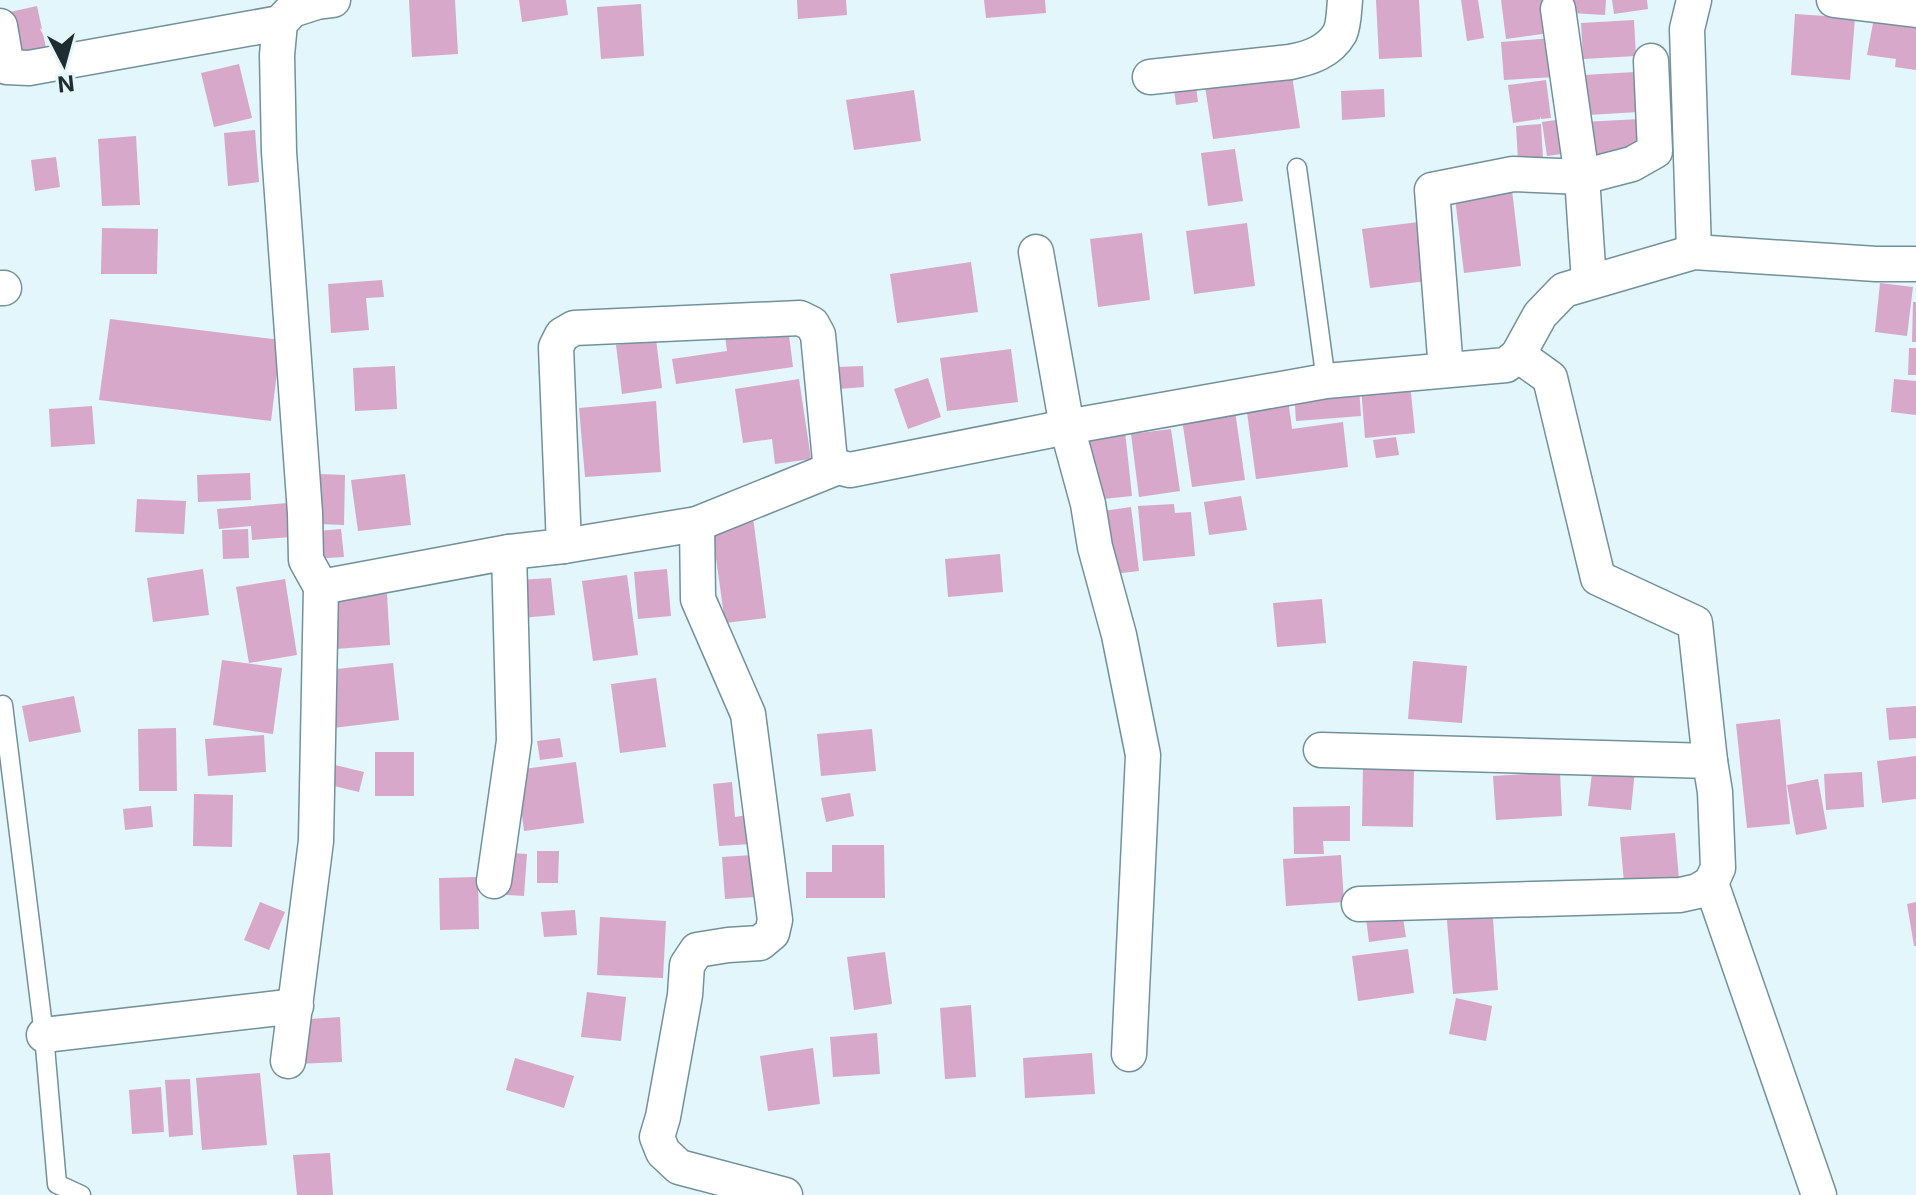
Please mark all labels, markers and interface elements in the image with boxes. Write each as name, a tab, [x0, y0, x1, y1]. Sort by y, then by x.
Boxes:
north arrow	[24, 24, 104, 104]
text: N	[56, 70, 76, 98]

